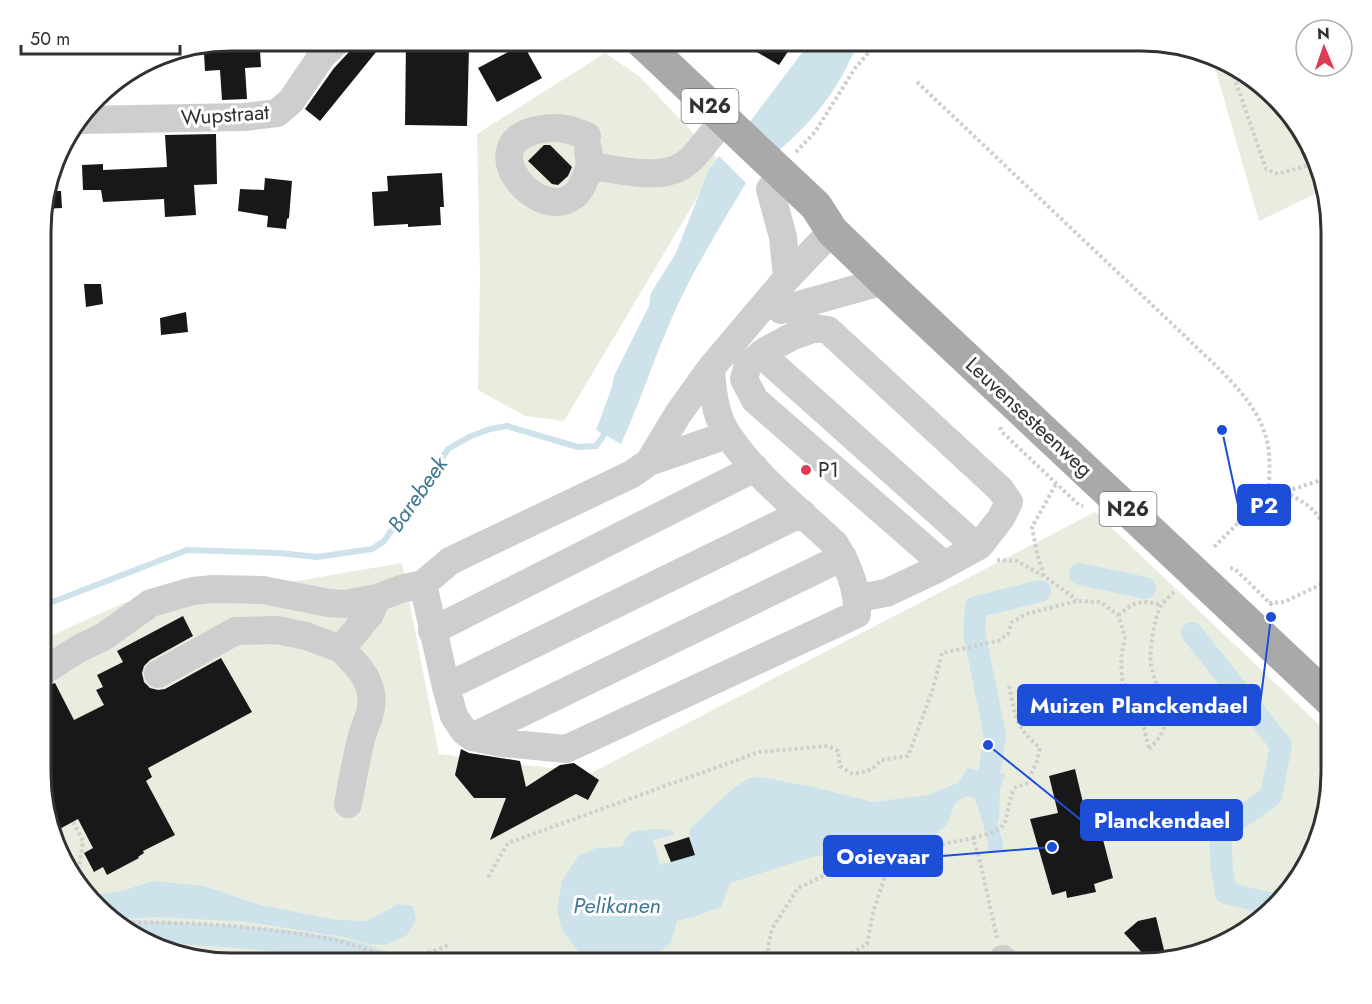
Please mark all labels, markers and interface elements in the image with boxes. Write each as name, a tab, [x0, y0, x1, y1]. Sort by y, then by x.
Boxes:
scale bar	[21, 18, 180, 56]
north arrow	[1294, 18, 1354, 78]
text: N	[1317, 22, 1330, 45]
text: 50 m	[30, 26, 70, 52]
road number: N26	[682, 89, 738, 123]
street label: Wupstraat	[180, 97, 270, 133]
street label: Leuvensesteenweg	[959, 350, 1099, 484]
water label: Barebeek	[379, 448, 456, 538]
place label: P1	[818, 455, 839, 485]
marker: P1	[799, 463, 813, 477]
callout: P2	[1238, 485, 1290, 525]
text: P2	[1250, 489, 1278, 521]
road number: N26	[1100, 492, 1156, 526]
callout: Muizen Planckendael	[1018, 685, 1260, 725]
text: Muizen Planckendael	[1030, 689, 1248, 721]
callout: Planckendael	[1081, 800, 1242, 840]
text: Planckendael	[1094, 804, 1230, 836]
callout: Ooievaar	[824, 836, 942, 876]
text: Ooievaar	[836, 840, 930, 872]
water label: Pelikanen	[573, 889, 661, 921]

